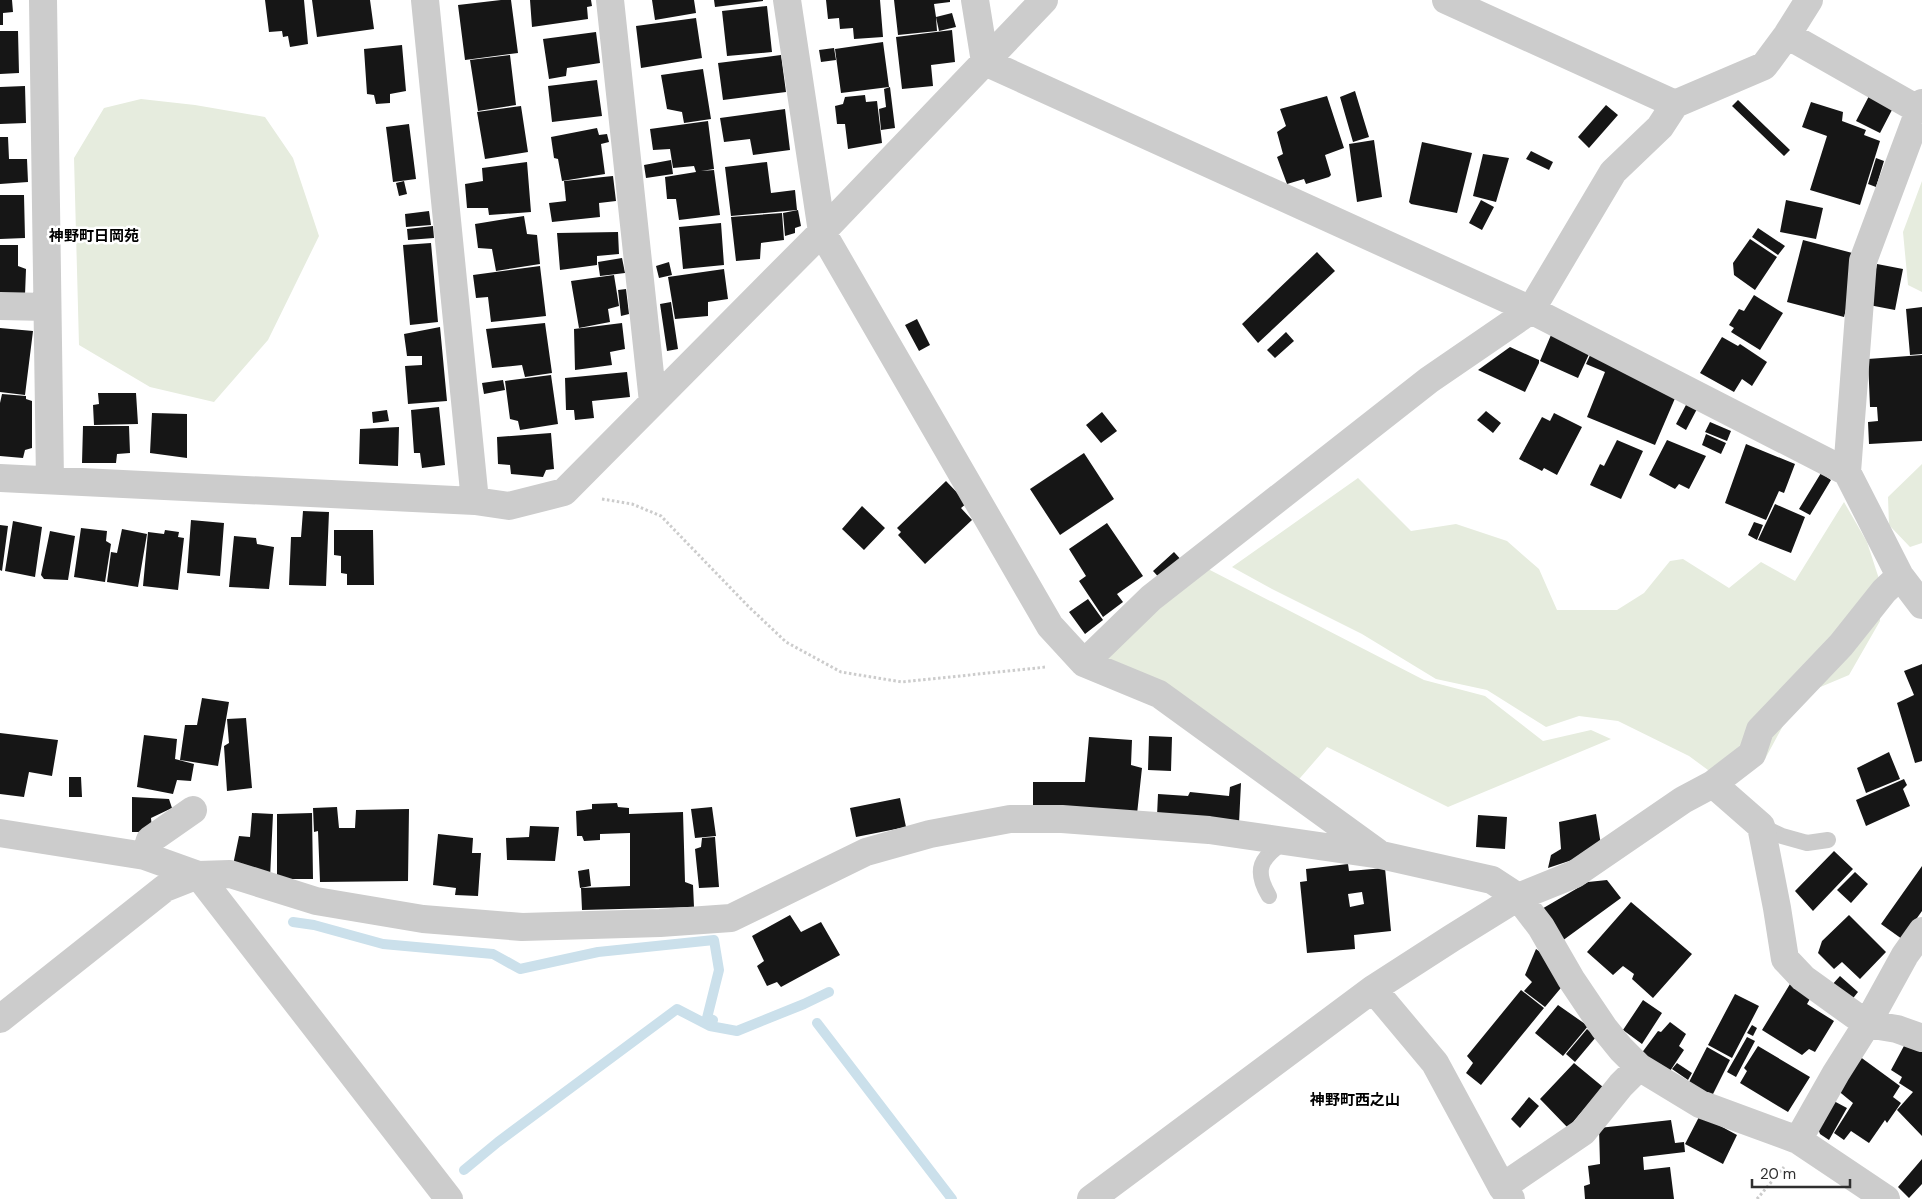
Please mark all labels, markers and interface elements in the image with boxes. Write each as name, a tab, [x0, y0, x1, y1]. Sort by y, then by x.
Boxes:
district label: 神野町日岡苑	[48, 226, 139, 246]
district label: 神野町西之山	[1309, 1090, 1400, 1110]
scale bar	[1752, 1156, 1850, 1188]
text: 20 m	[1760, 1164, 1796, 1184]

